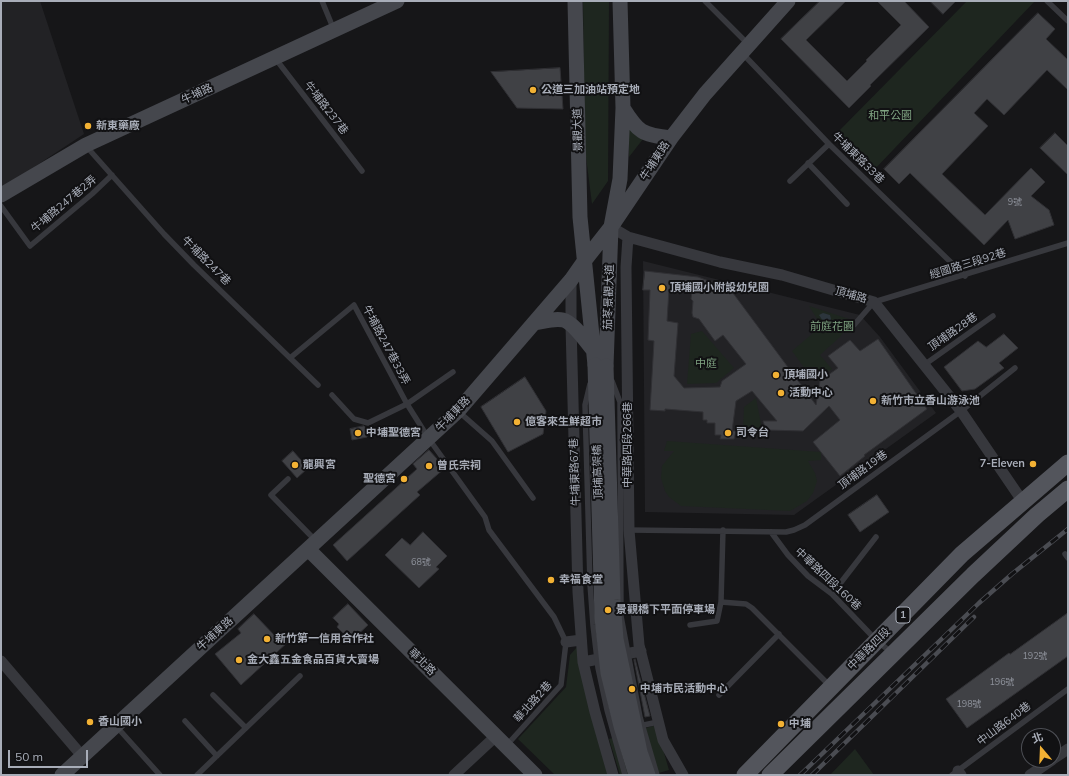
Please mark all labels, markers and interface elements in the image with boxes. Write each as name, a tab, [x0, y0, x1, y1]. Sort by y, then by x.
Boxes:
street label: 牛埔路237巷	[301, 79, 351, 137]
street label: 牛埔路	[179, 81, 215, 107]
place label: 公道三加油站預定地	[541, 83, 640, 97]
marker: 公道三加油站預定地	[528, 85, 538, 95]
street label: 景觀大道	[571, 108, 585, 152]
park label: 和平公園	[868, 109, 912, 123]
place label: 新東藥廠	[96, 119, 140, 133]
marker: 新東藥廠	[83, 121, 93, 131]
street label: 牛埔東路33巷	[829, 130, 887, 186]
street label: 牛埔東路	[637, 139, 673, 183]
street label: 牛埔路247巷2弄	[29, 173, 99, 235]
house number: 9號	[1008, 197, 1022, 207]
street label: 牛埔路247巷	[179, 234, 233, 288]
street label: 經國路三段92巷	[928, 246, 1008, 282]
street label: 茄苳景觀大道	[601, 264, 617, 330]
place label: 頂埔國小附設幼兒園	[670, 281, 769, 295]
marker: 頂埔國小附設幼兒園	[657, 283, 667, 293]
street label: 頂埔路	[833, 284, 869, 306]
street label: 牛埔路247巷33弄	[360, 303, 412, 387]
street label: 頂埔路28巷	[926, 310, 980, 354]
park label: 前庭花園	[810, 320, 854, 334]
park label: 中庭	[695, 357, 717, 371]
place label: 頂埔國小	[784, 368, 828, 382]
marker: 頂埔國小	[771, 370, 781, 380]
place label: 活動中心	[789, 386, 833, 400]
marker: 活動中心	[776, 388, 786, 398]
street label: 牛埔東路	[433, 394, 473, 434]
place label: 新竹市立香山游泳池	[881, 394, 980, 408]
marker: 新竹市立香山游泳池	[868, 396, 878, 406]
street label: 中華路四段266巷	[621, 402, 635, 488]
place label: 億客來生鮮超市	[525, 415, 602, 429]
marker: 億客來生鮮超市	[512, 417, 522, 427]
place label: 中埔聖德宮	[366, 426, 421, 440]
place label: 司令台	[736, 426, 769, 440]
marker: 中埔聖德宮	[353, 428, 363, 438]
marker: 司令台	[723, 428, 733, 438]
street label: 牛埔東路67巷	[567, 438, 583, 506]
street label: 頂埔高架橋	[590, 444, 606, 500]
street label: 頂埔路19巷	[836, 448, 890, 492]
place label: 7-Eleven	[980, 457, 1025, 471]
place label: 龍興宮	[303, 458, 336, 472]
place label: 曾氏宗祠	[437, 459, 481, 473]
marker: 7-Eleven	[1028, 459, 1038, 469]
marker: 龍興宮	[290, 460, 300, 470]
marker: 曾氏宗祠	[424, 461, 434, 471]
place label: 聖德宮	[363, 472, 396, 486]
marker: 聖德宮	[399, 474, 409, 484]
street label: 中華路四段160巷	[792, 545, 864, 613]
house number: 68號	[411, 557, 431, 567]
place label: 幸福食堂	[559, 573, 603, 587]
marker: 幸福食堂	[546, 575, 556, 585]
place label: 景觀橋下平面停車場	[616, 603, 715, 617]
marker: 景觀橋下平面停車場	[603, 605, 613, 615]
road number: 1	[896, 607, 910, 623]
street label: 牛埔東路	[194, 614, 236, 654]
street label: 中華路四段	[845, 625, 893, 673]
place label: 新竹第一信用合作社	[275, 632, 374, 646]
marker: 新竹第一信用合作社	[262, 634, 272, 644]
street label: 華北路	[406, 646, 438, 678]
house number: 192號	[1022, 651, 1048, 661]
place label: 金大鑫五金食品百貨大賣場	[247, 653, 379, 667]
marker: 金大鑫五金食品百貨大賣場	[234, 655, 244, 665]
house number: 196號	[989, 677, 1015, 687]
street label: 華北路2巷	[511, 679, 555, 725]
place label: 中埔市民活動中心	[640, 682, 728, 696]
marker: 中埔市民活動中心	[627, 684, 637, 694]
house number: 198號	[956, 699, 982, 709]
street label: 中山路640巷	[975, 700, 1033, 748]
place label: 香山國小	[98, 715, 142, 729]
marker: 香山國小	[85, 717, 95, 727]
place label: 中埔	[789, 717, 811, 731]
marker: 中埔	[776, 719, 786, 729]
north arrow	[1021, 728, 1061, 768]
text: 北	[1030, 729, 1045, 746]
scale bar	[10, 742, 90, 768]
text: 50 m	[15, 749, 43, 764]

